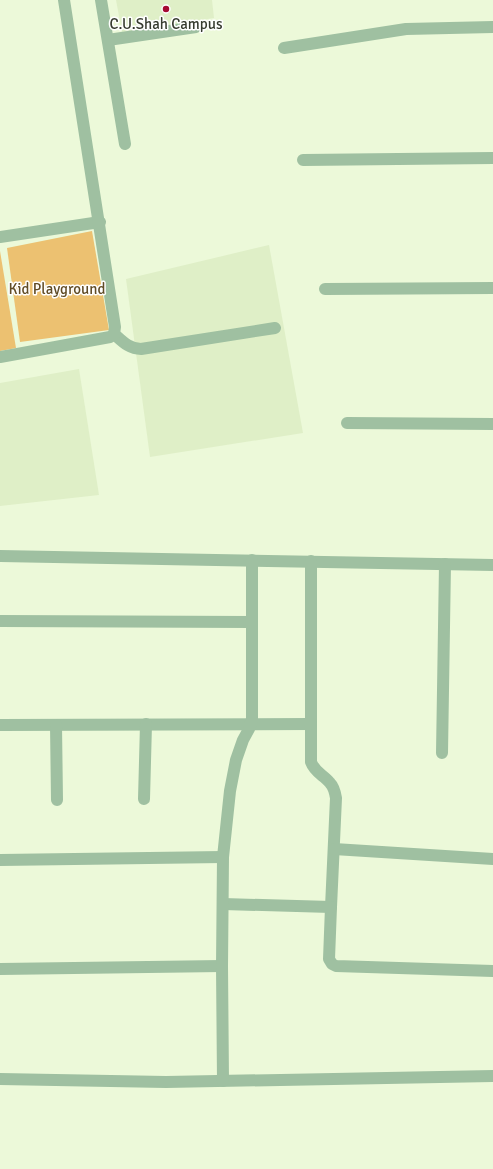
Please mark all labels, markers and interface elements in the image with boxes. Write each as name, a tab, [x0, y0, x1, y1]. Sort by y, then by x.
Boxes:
marker: C.U.Shah Campus	[161, 4, 171, 14]
place label: C.U.Shah Campus	[109, 15, 223, 33]
park label: Kid Playground	[9, 280, 105, 298]

